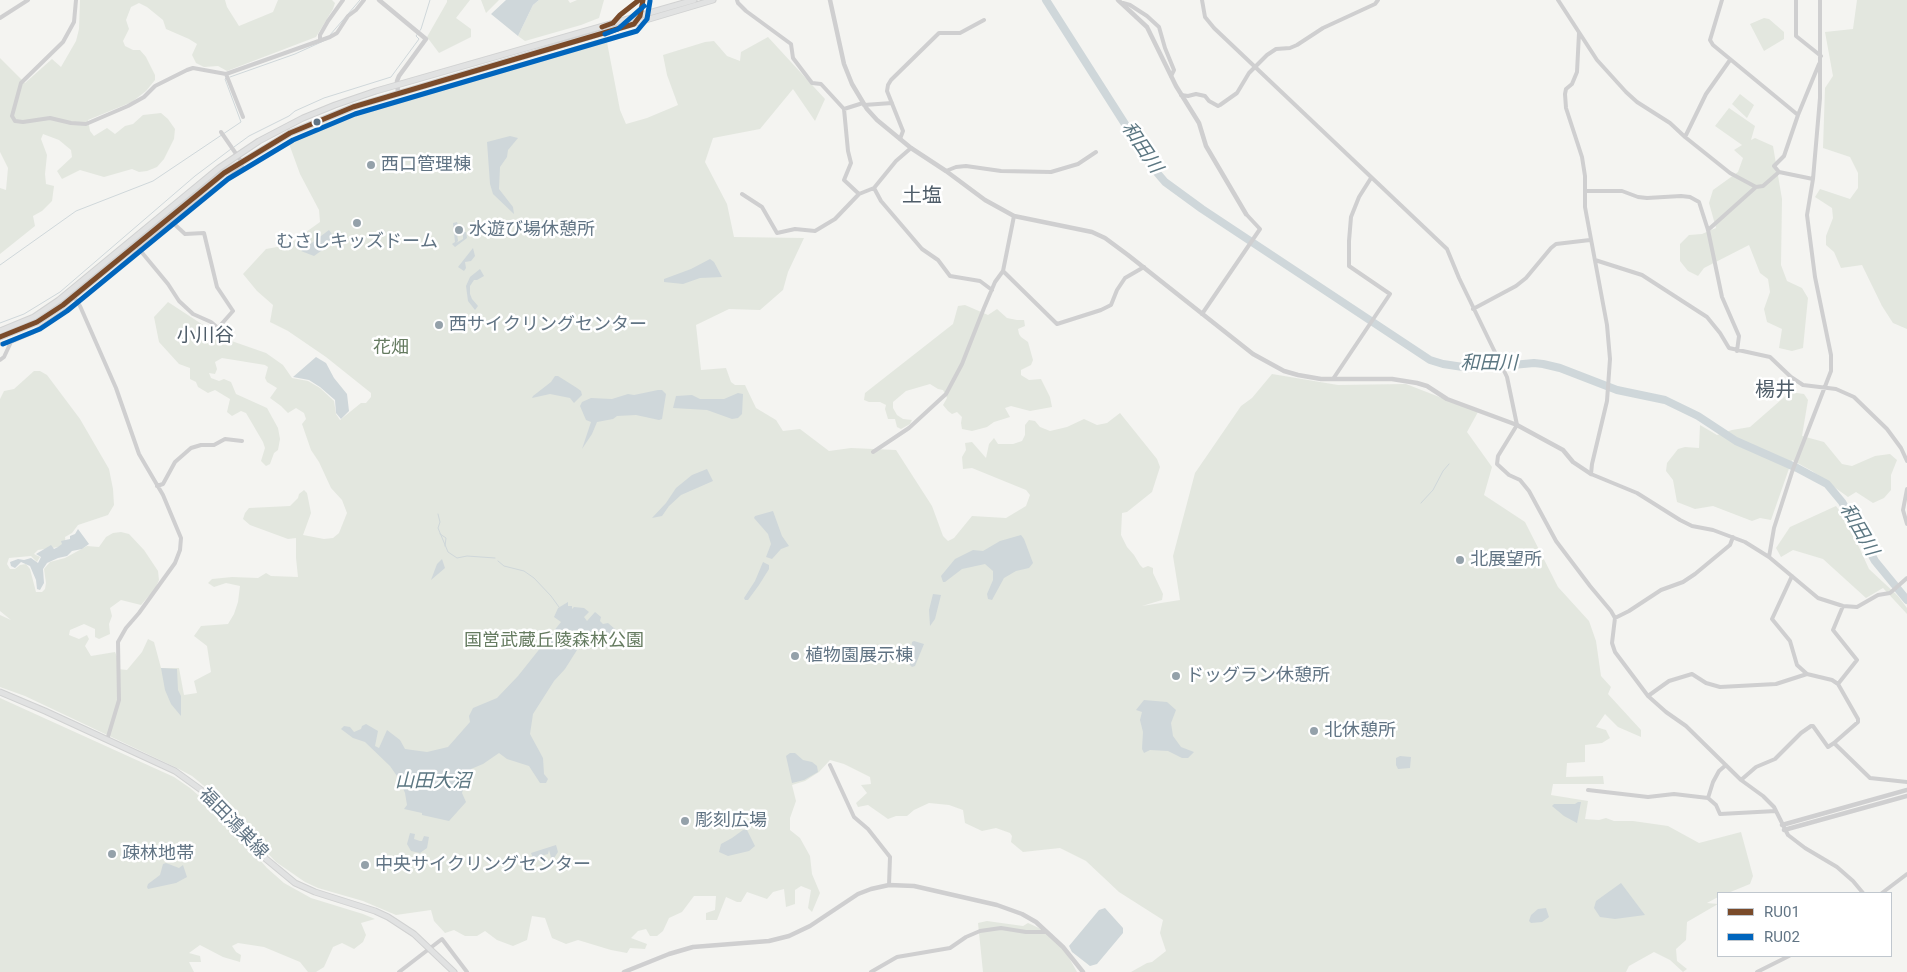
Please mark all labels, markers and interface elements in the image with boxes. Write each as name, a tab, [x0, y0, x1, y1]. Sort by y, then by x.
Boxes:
unlabelled marker	[312, 117, 322, 127]
water label: 和田川	[1116, 118, 1166, 178]
place label: 西口管理棟	[381, 154, 471, 176]
marker: 西口管理棟	[365, 159, 377, 171]
district label: 土塩	[902, 185, 942, 209]
marker: むさしキッズドーム	[351, 217, 363, 229]
place label: 水遊び場休憩所	[469, 219, 595, 241]
marker: 水遊び場休憩所	[453, 224, 465, 236]
place label: むさしキッズドーム	[276, 231, 438, 253]
place label: 西サイクリングセンター	[449, 314, 647, 336]
marker: 西サイクリングセンター	[433, 319, 445, 331]
district label: 小川谷	[177, 325, 233, 347]
park label: 花畑	[373, 337, 409, 359]
water label: 和田川	[1461, 353, 1517, 375]
district label: 楊井	[1755, 379, 1795, 403]
water label: 和田川	[1834, 500, 1882, 560]
place label: 北展望所	[1470, 549, 1542, 571]
marker: 北展望所	[1454, 554, 1466, 566]
park label: 国営武蔵丘陵森林公園	[464, 630, 644, 652]
place label: 植物園展示棟	[805, 645, 913, 667]
marker: 植物園展示棟	[789, 650, 801, 662]
place label: ドッグラン休憩所	[1186, 665, 1330, 687]
marker: ドッグラン休憩所	[1170, 670, 1182, 682]
place label: 北休憩所	[1324, 720, 1396, 742]
marker: 北休憩所	[1308, 725, 1320, 737]
water label: 山田大沼	[395, 771, 471, 793]
street label: 福田鴻巣線	[194, 784, 272, 864]
place label: 彫刻広場	[695, 810, 767, 832]
marker: 彫刻広場	[679, 815, 691, 827]
place label: 疎林地帯	[122, 843, 194, 865]
marker: 疎林地帯	[106, 848, 118, 860]
place label: 中央サイクリングセンター	[375, 854, 591, 876]
marker: 中央サイクリングセンター	[359, 859, 371, 871]
legend	[1717, 892, 1892, 957]
text: RU01	[1764, 903, 1800, 921]
text: RU02	[1764, 928, 1800, 946]

